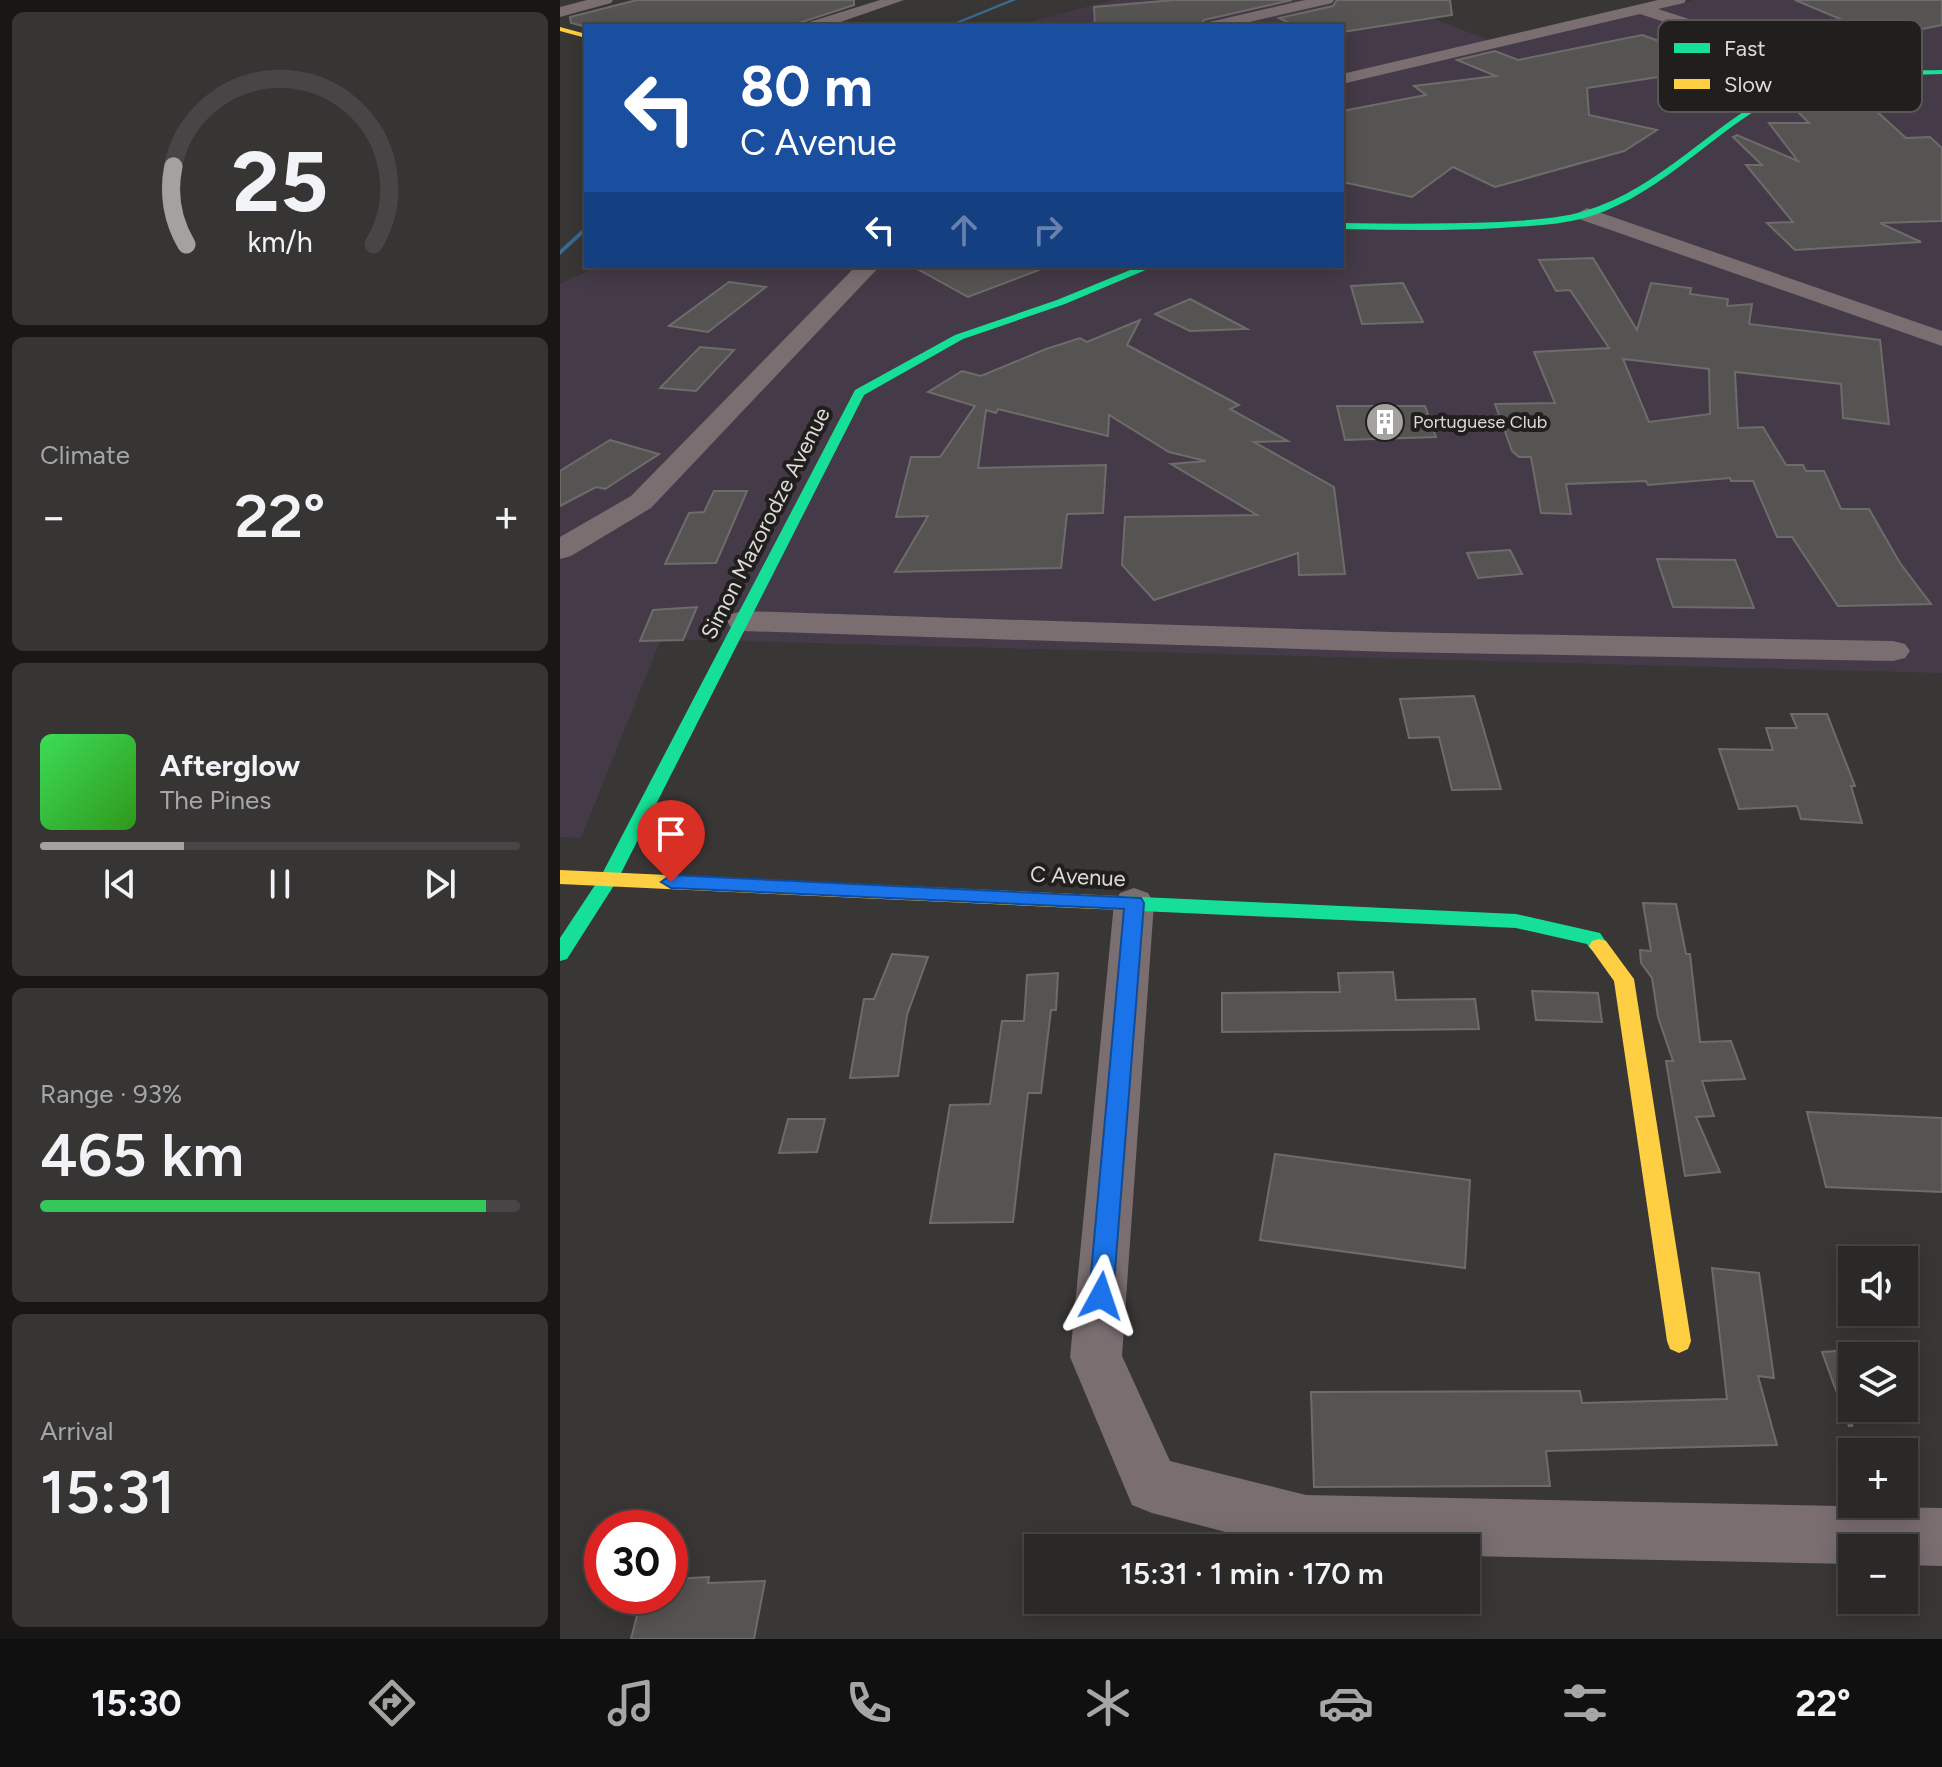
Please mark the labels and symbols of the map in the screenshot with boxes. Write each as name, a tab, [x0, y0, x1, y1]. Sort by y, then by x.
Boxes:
legend	[1658, 20, 1922, 112]
text: Fast	[1724, 35, 1766, 62]
text: Slow	[1724, 71, 1773, 98]
building icon: Portuguese Club	[1364, 401, 1406, 443]
street label: Simon Mazorodze Avenue	[695, 403, 836, 644]
place label: Portuguese Club	[1413, 411, 1547, 433]
pin	[637, 800, 705, 882]
street label: C Avenue	[1029, 861, 1126, 892]
position arrow	[1059, 1254, 1143, 1338]
speed limit sign: 30	[584, 1510, 688, 1614]

